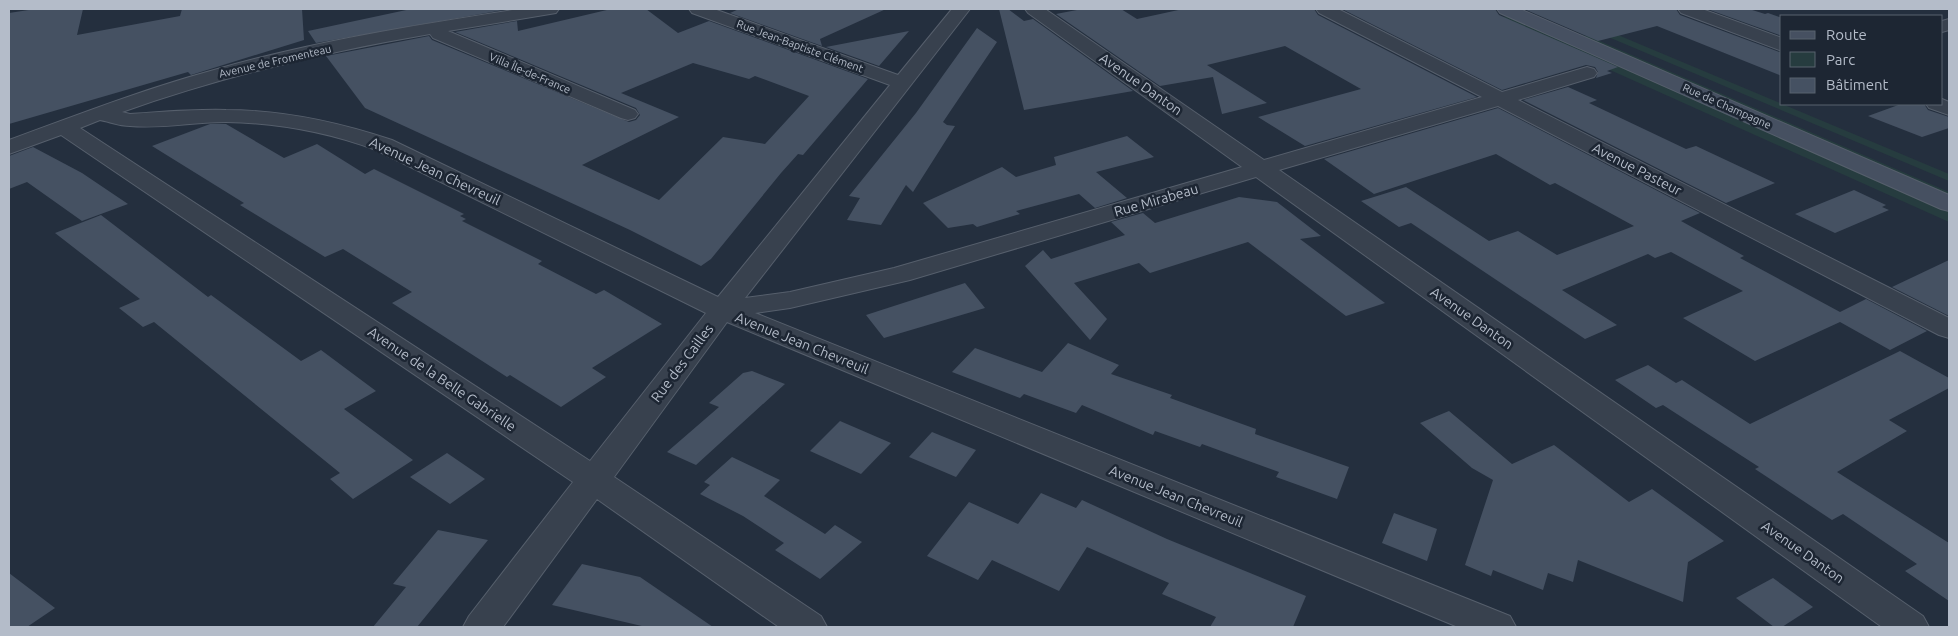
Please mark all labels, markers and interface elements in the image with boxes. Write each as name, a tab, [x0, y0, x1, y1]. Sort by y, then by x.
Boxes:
legend	[1780, 15, 1943, 105]
street label: Rue Jean-Baptiste Clément	[735, 17, 866, 75]
text: Route	[1826, 26, 1867, 43]
street label: Avenue de Fromenteau	[218, 42, 332, 80]
street label: Villa Île-de-France	[487, 49, 573, 96]
street label: Avenue Danton	[1097, 50, 1185, 118]
text: Parc	[1826, 51, 1855, 68]
text: Bâtiment	[1826, 76, 1889, 93]
street label: Rue de Champagne	[1681, 81, 1773, 131]
street label: Avenue Jean Chevreuil	[367, 134, 503, 209]
street label: Avenue Pasteur	[1590, 140, 1685, 199]
street label: Rue Mirabeau	[1112, 180, 1200, 220]
street label: Avenue Danton	[1428, 284, 1516, 352]
street label: Avenue Jean Chevreuil	[733, 309, 871, 377]
street label: Rue des Cailles	[648, 321, 716, 405]
street label: Avenue de la Belle Gabrielle	[365, 324, 519, 434]
street label: Avenue Jean Chevreuil	[1107, 462, 1245, 530]
street label: Avenue Danton	[1759, 518, 1847, 586]

